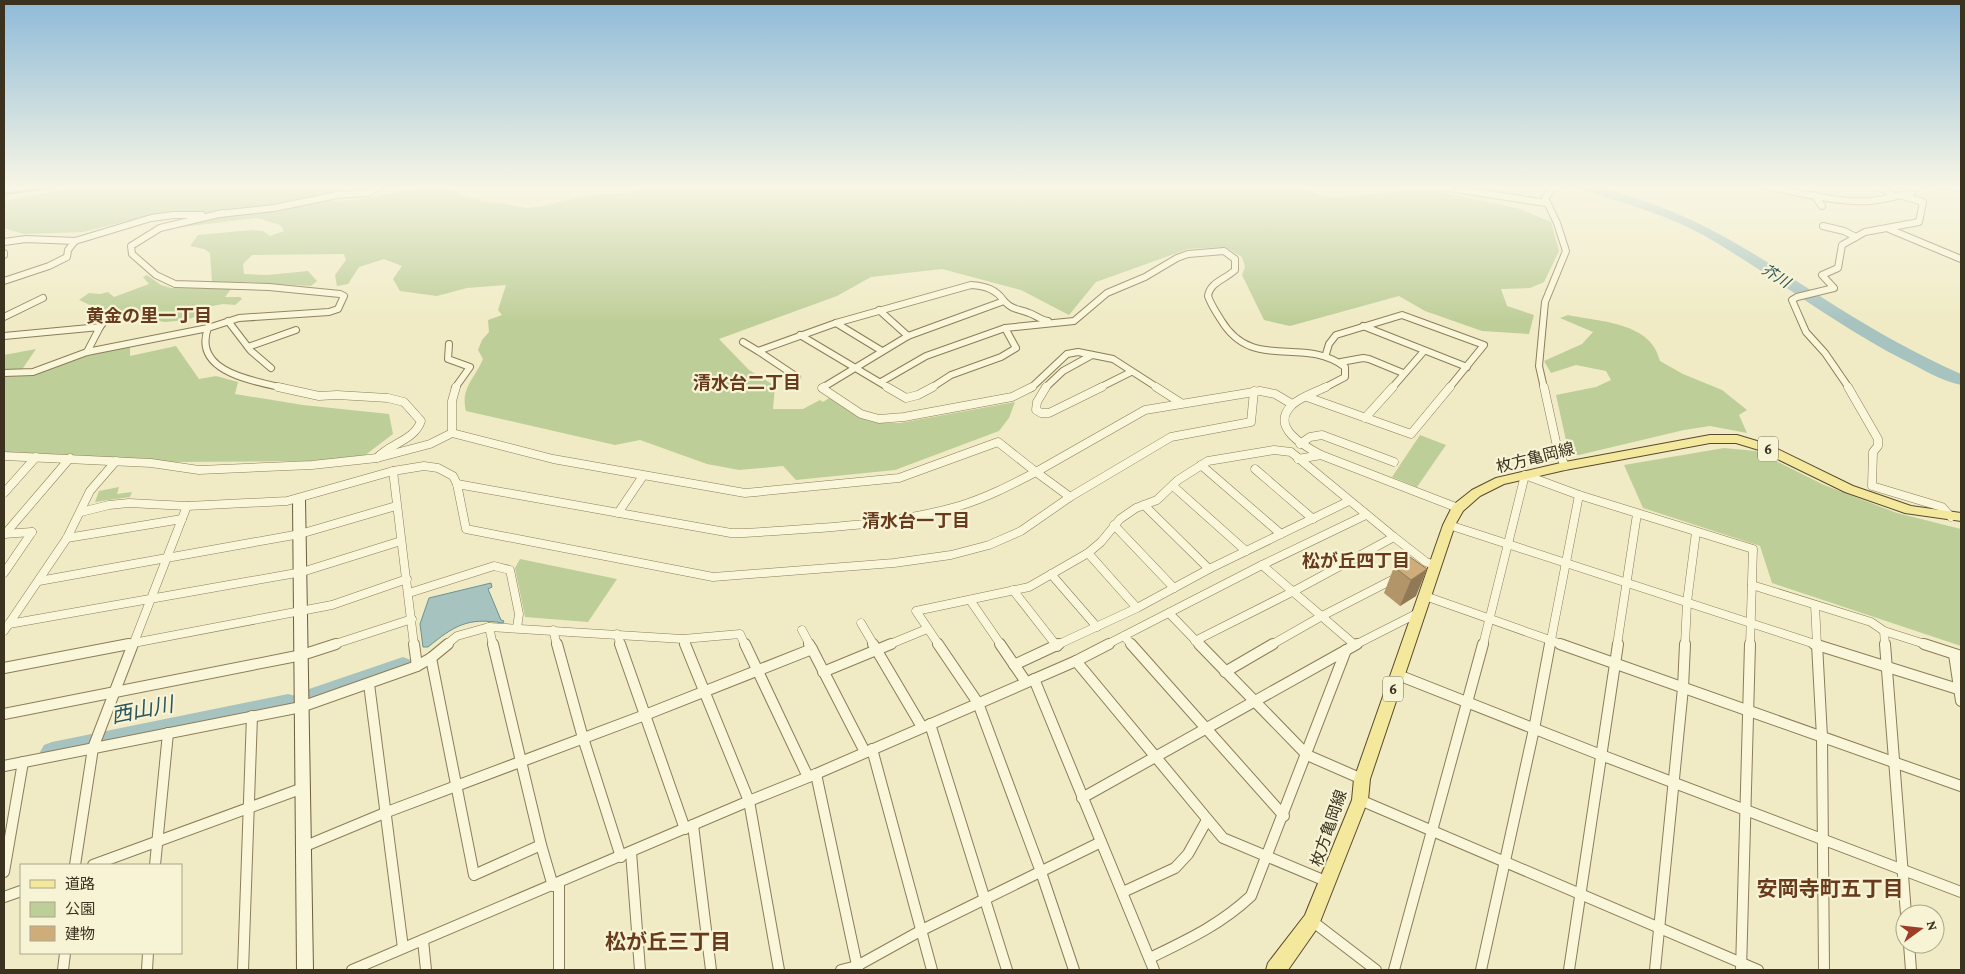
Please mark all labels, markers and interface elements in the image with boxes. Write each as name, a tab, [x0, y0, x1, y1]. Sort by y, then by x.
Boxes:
water label: 芥川	[1759, 261, 1795, 292]
district label: 黄金の里一丁目	[86, 306, 212, 326]
district label: 清水台二丁目	[693, 373, 801, 393]
road number: 6	[1758, 436, 1778, 462]
street label: 枚方亀岡線	[1494, 440, 1576, 475]
district label: 清水台一丁目	[862, 511, 970, 531]
district label: 松が丘四丁目	[1302, 551, 1410, 571]
road number: 6	[1383, 676, 1403, 702]
water label: 西山川	[109, 692, 177, 728]
street label: 枚方亀岡線	[1307, 788, 1350, 869]
legend	[20, 864, 182, 954]
text: 道路	[65, 876, 95, 892]
district label: 安岡寺町五丁目	[1757, 877, 1904, 901]
text: 公園	[65, 901, 95, 917]
north arrow	[1895, 904, 1945, 954]
text: N	[1924, 919, 1942, 933]
text: 建物	[65, 926, 95, 942]
district label: 松が丘三丁目	[605, 930, 731, 954]

